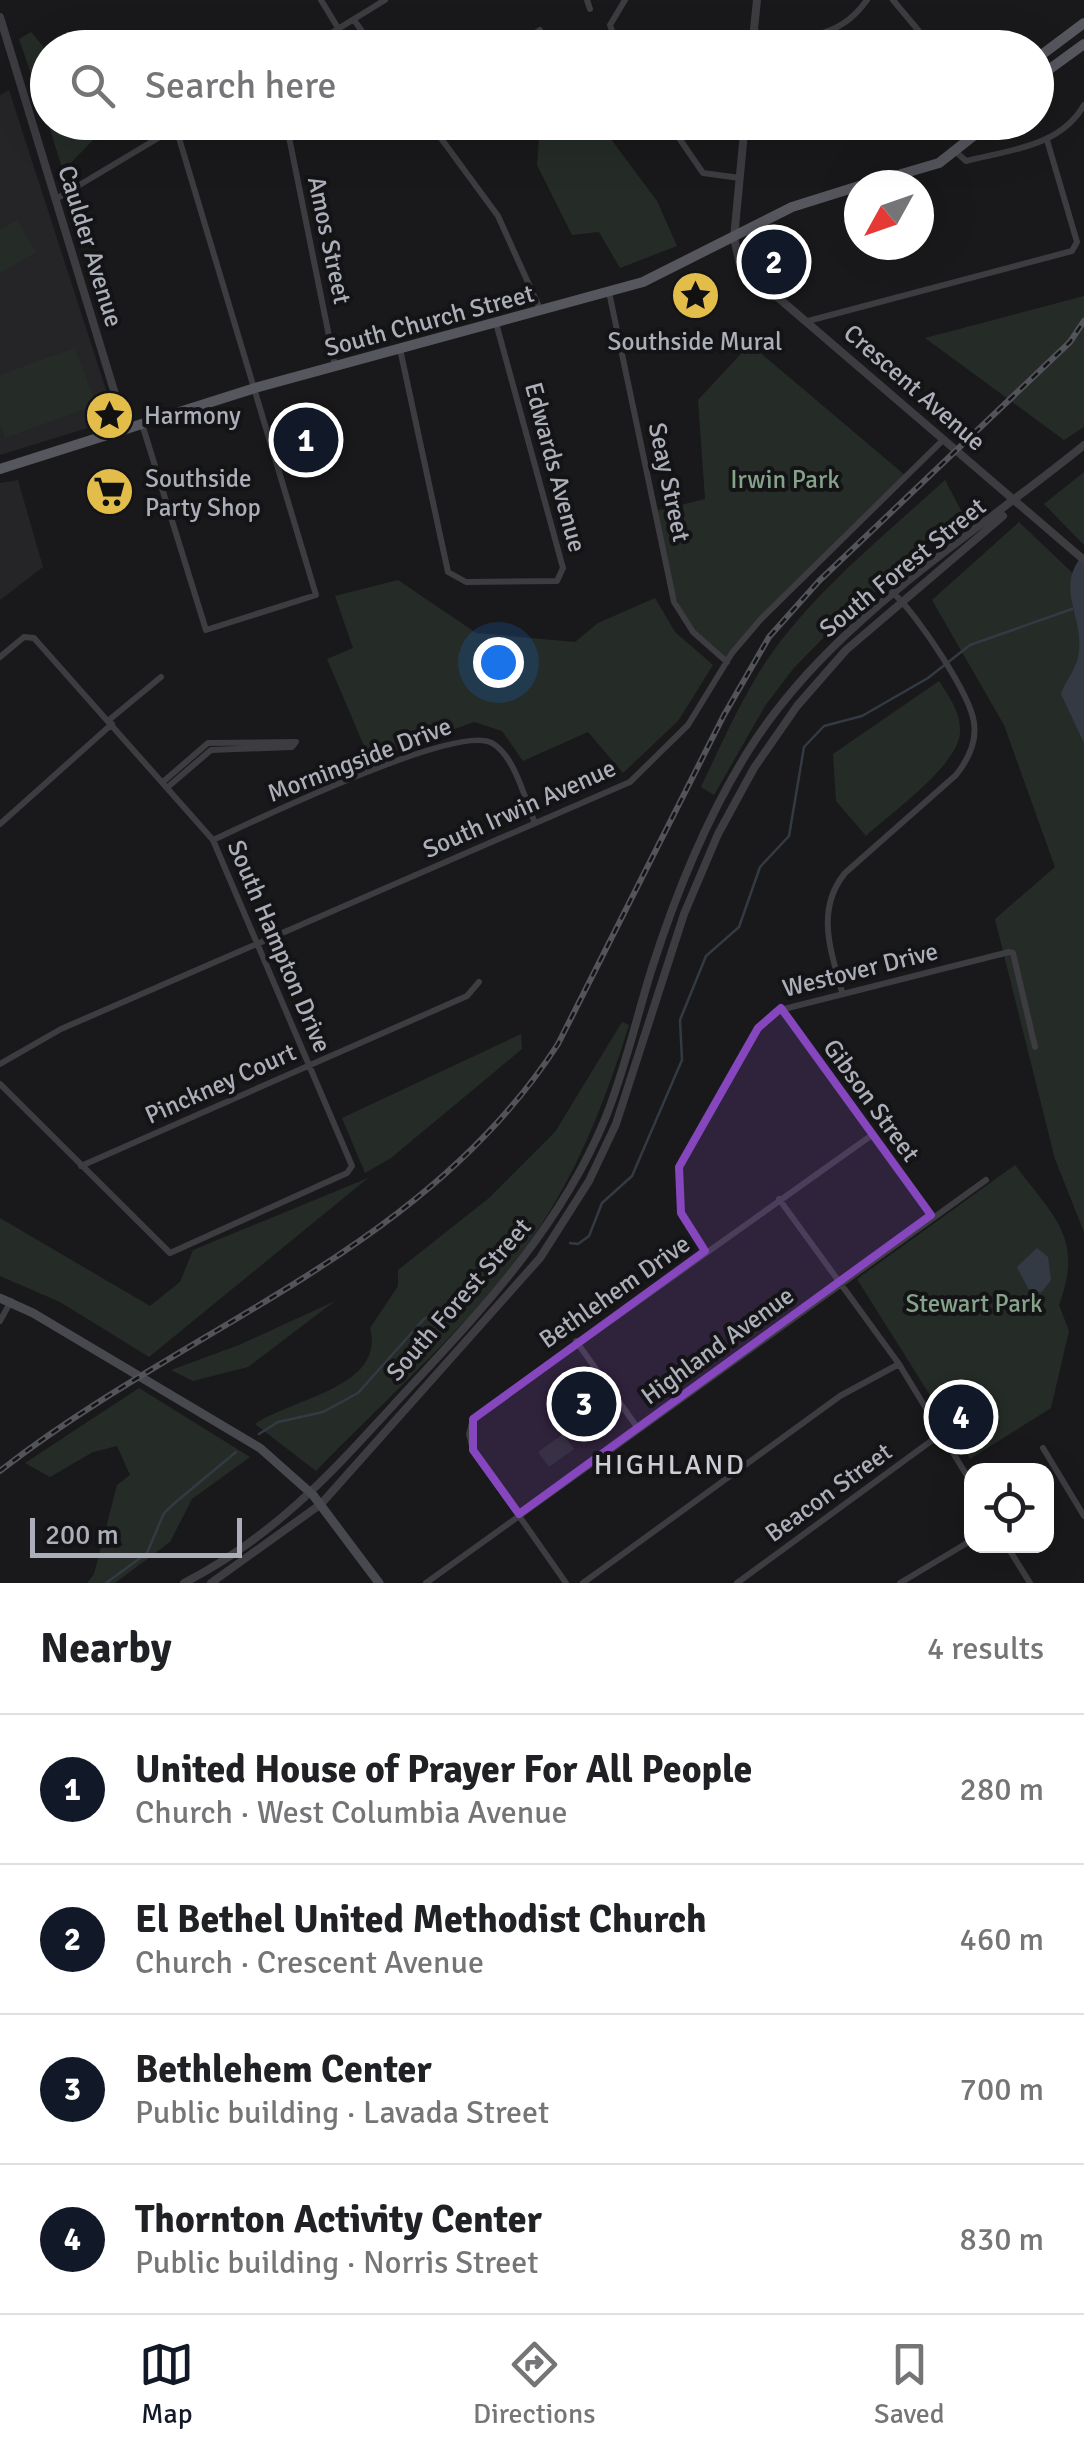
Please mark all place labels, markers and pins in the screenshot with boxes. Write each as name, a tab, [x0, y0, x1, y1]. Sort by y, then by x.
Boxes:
pin: 2	[742, 224, 806, 300]
place icon: Southside Mural	[669, 269, 721, 321]
place label: Southside Mural	[608, 326, 782, 357]
place icon: Harmony	[83, 389, 135, 441]
place label: Harmony	[144, 400, 241, 431]
pin: 1	[274, 402, 338, 478]
place label: Southside Party Shop	[145, 463, 261, 523]
supermarket icon: Southside Party Shop	[84, 466, 136, 518]
pin: 3	[552, 1366, 616, 1442]
pin: 4	[928, 1380, 994, 1454]

